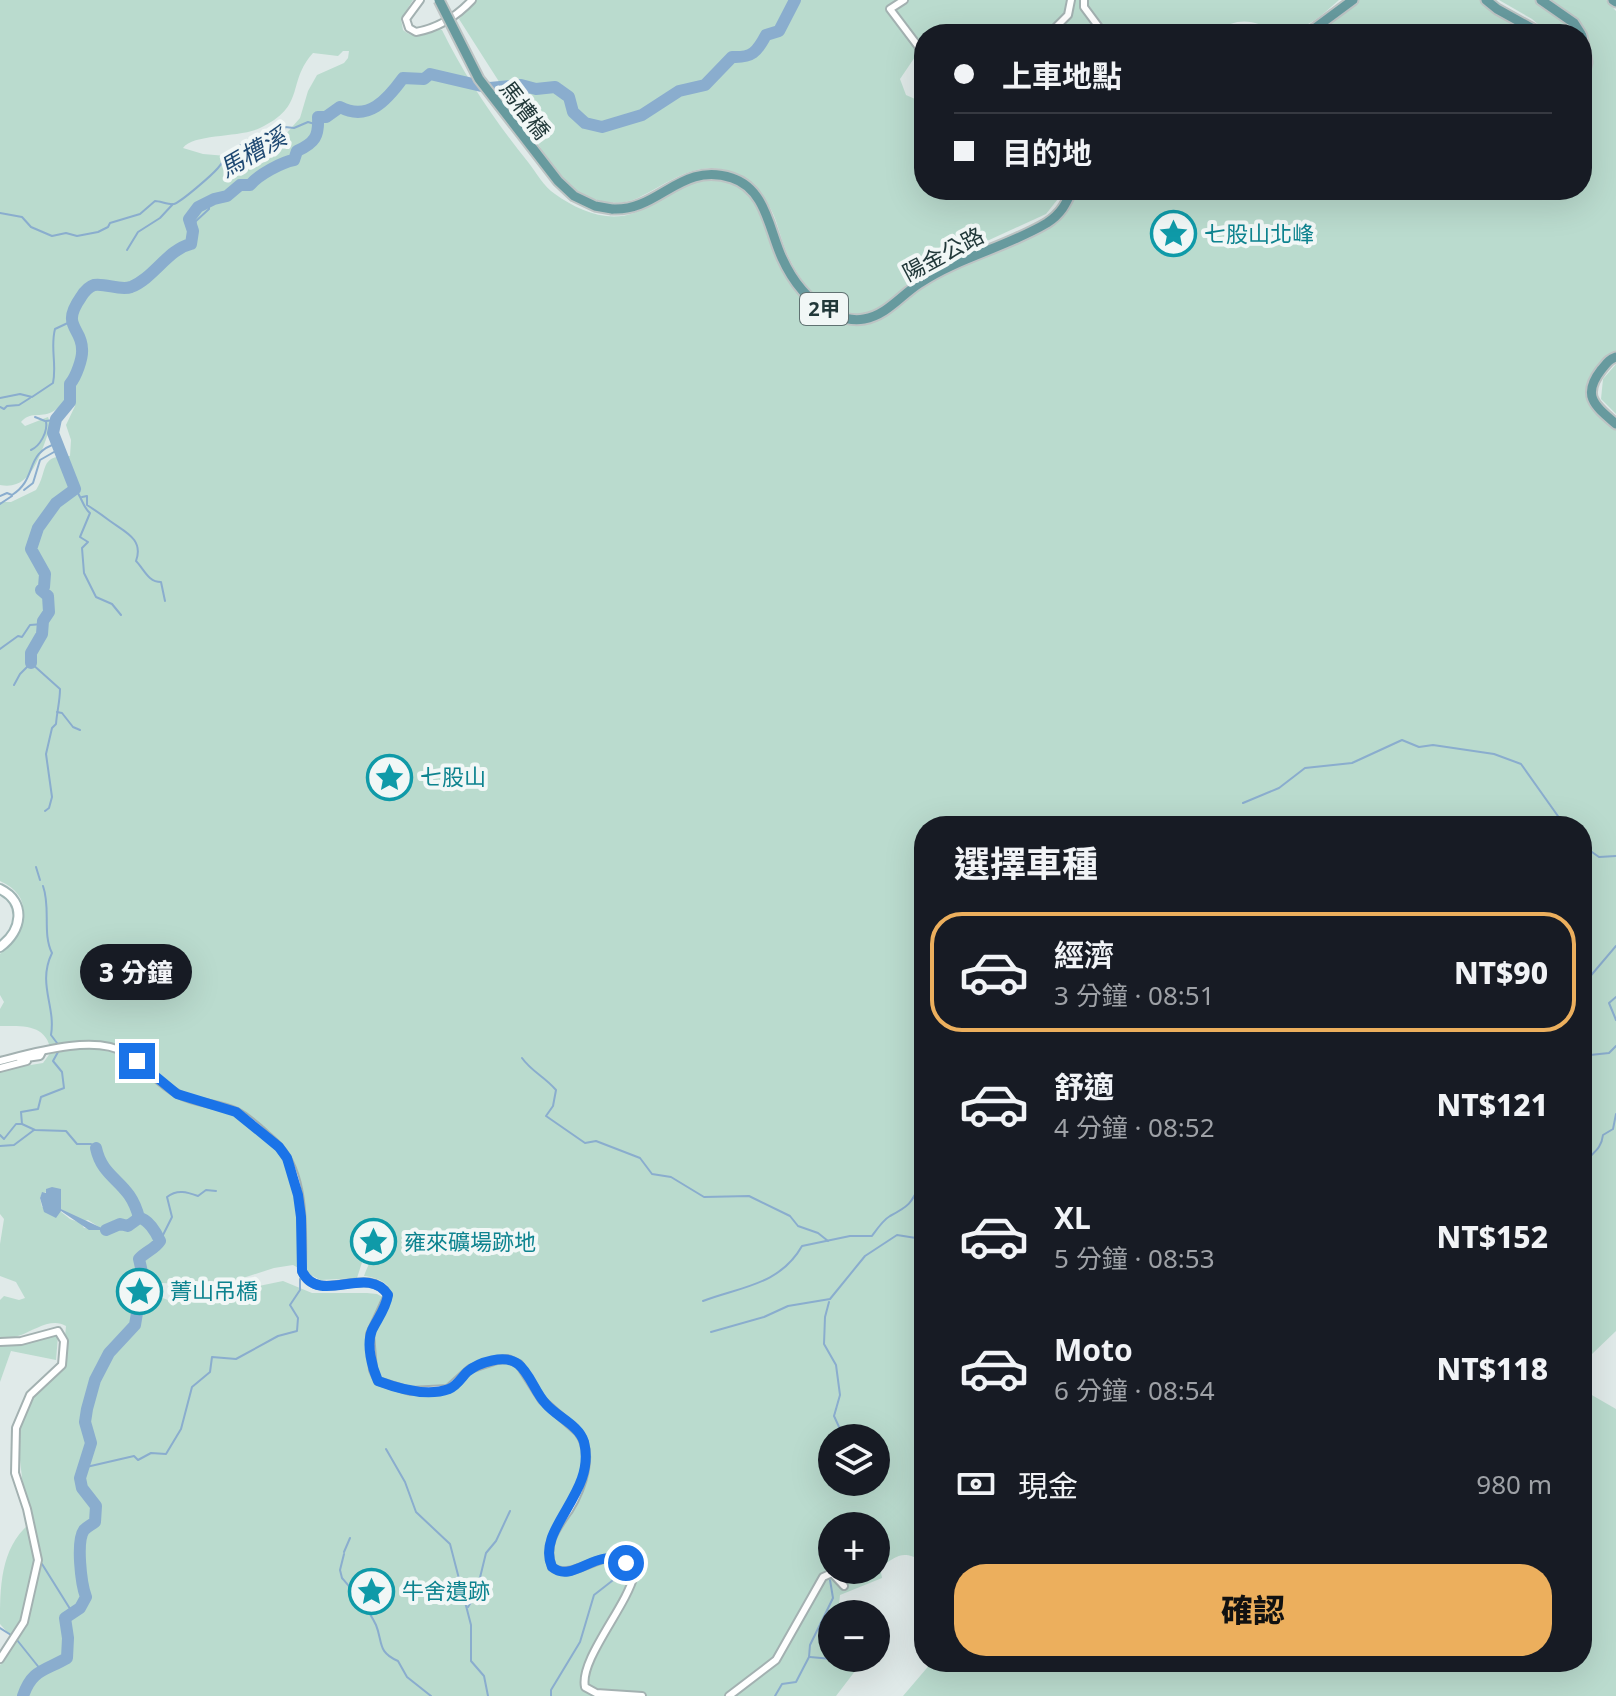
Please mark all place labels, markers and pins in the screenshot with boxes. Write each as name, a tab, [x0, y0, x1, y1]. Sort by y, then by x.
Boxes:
place icon: 七股山北峰	[1149, 210, 1197, 258]
place label: 七股山北峰	[1204, 218, 1314, 248]
place icon: 七股山	[365, 753, 413, 801]
place label: 七股山	[420, 761, 486, 791]
place icon: 雍來礦場跡地	[349, 1218, 397, 1266]
place label: 雍來礦場跡地	[404, 1226, 536, 1256]
place icon: 菁山吊橋	[115, 1267, 163, 1315]
place label: 菁山吊橋	[170, 1275, 258, 1305]
place icon: 牛舍遺跡	[347, 1567, 395, 1615]
place label: 牛舍遺跡	[402, 1575, 490, 1605]

